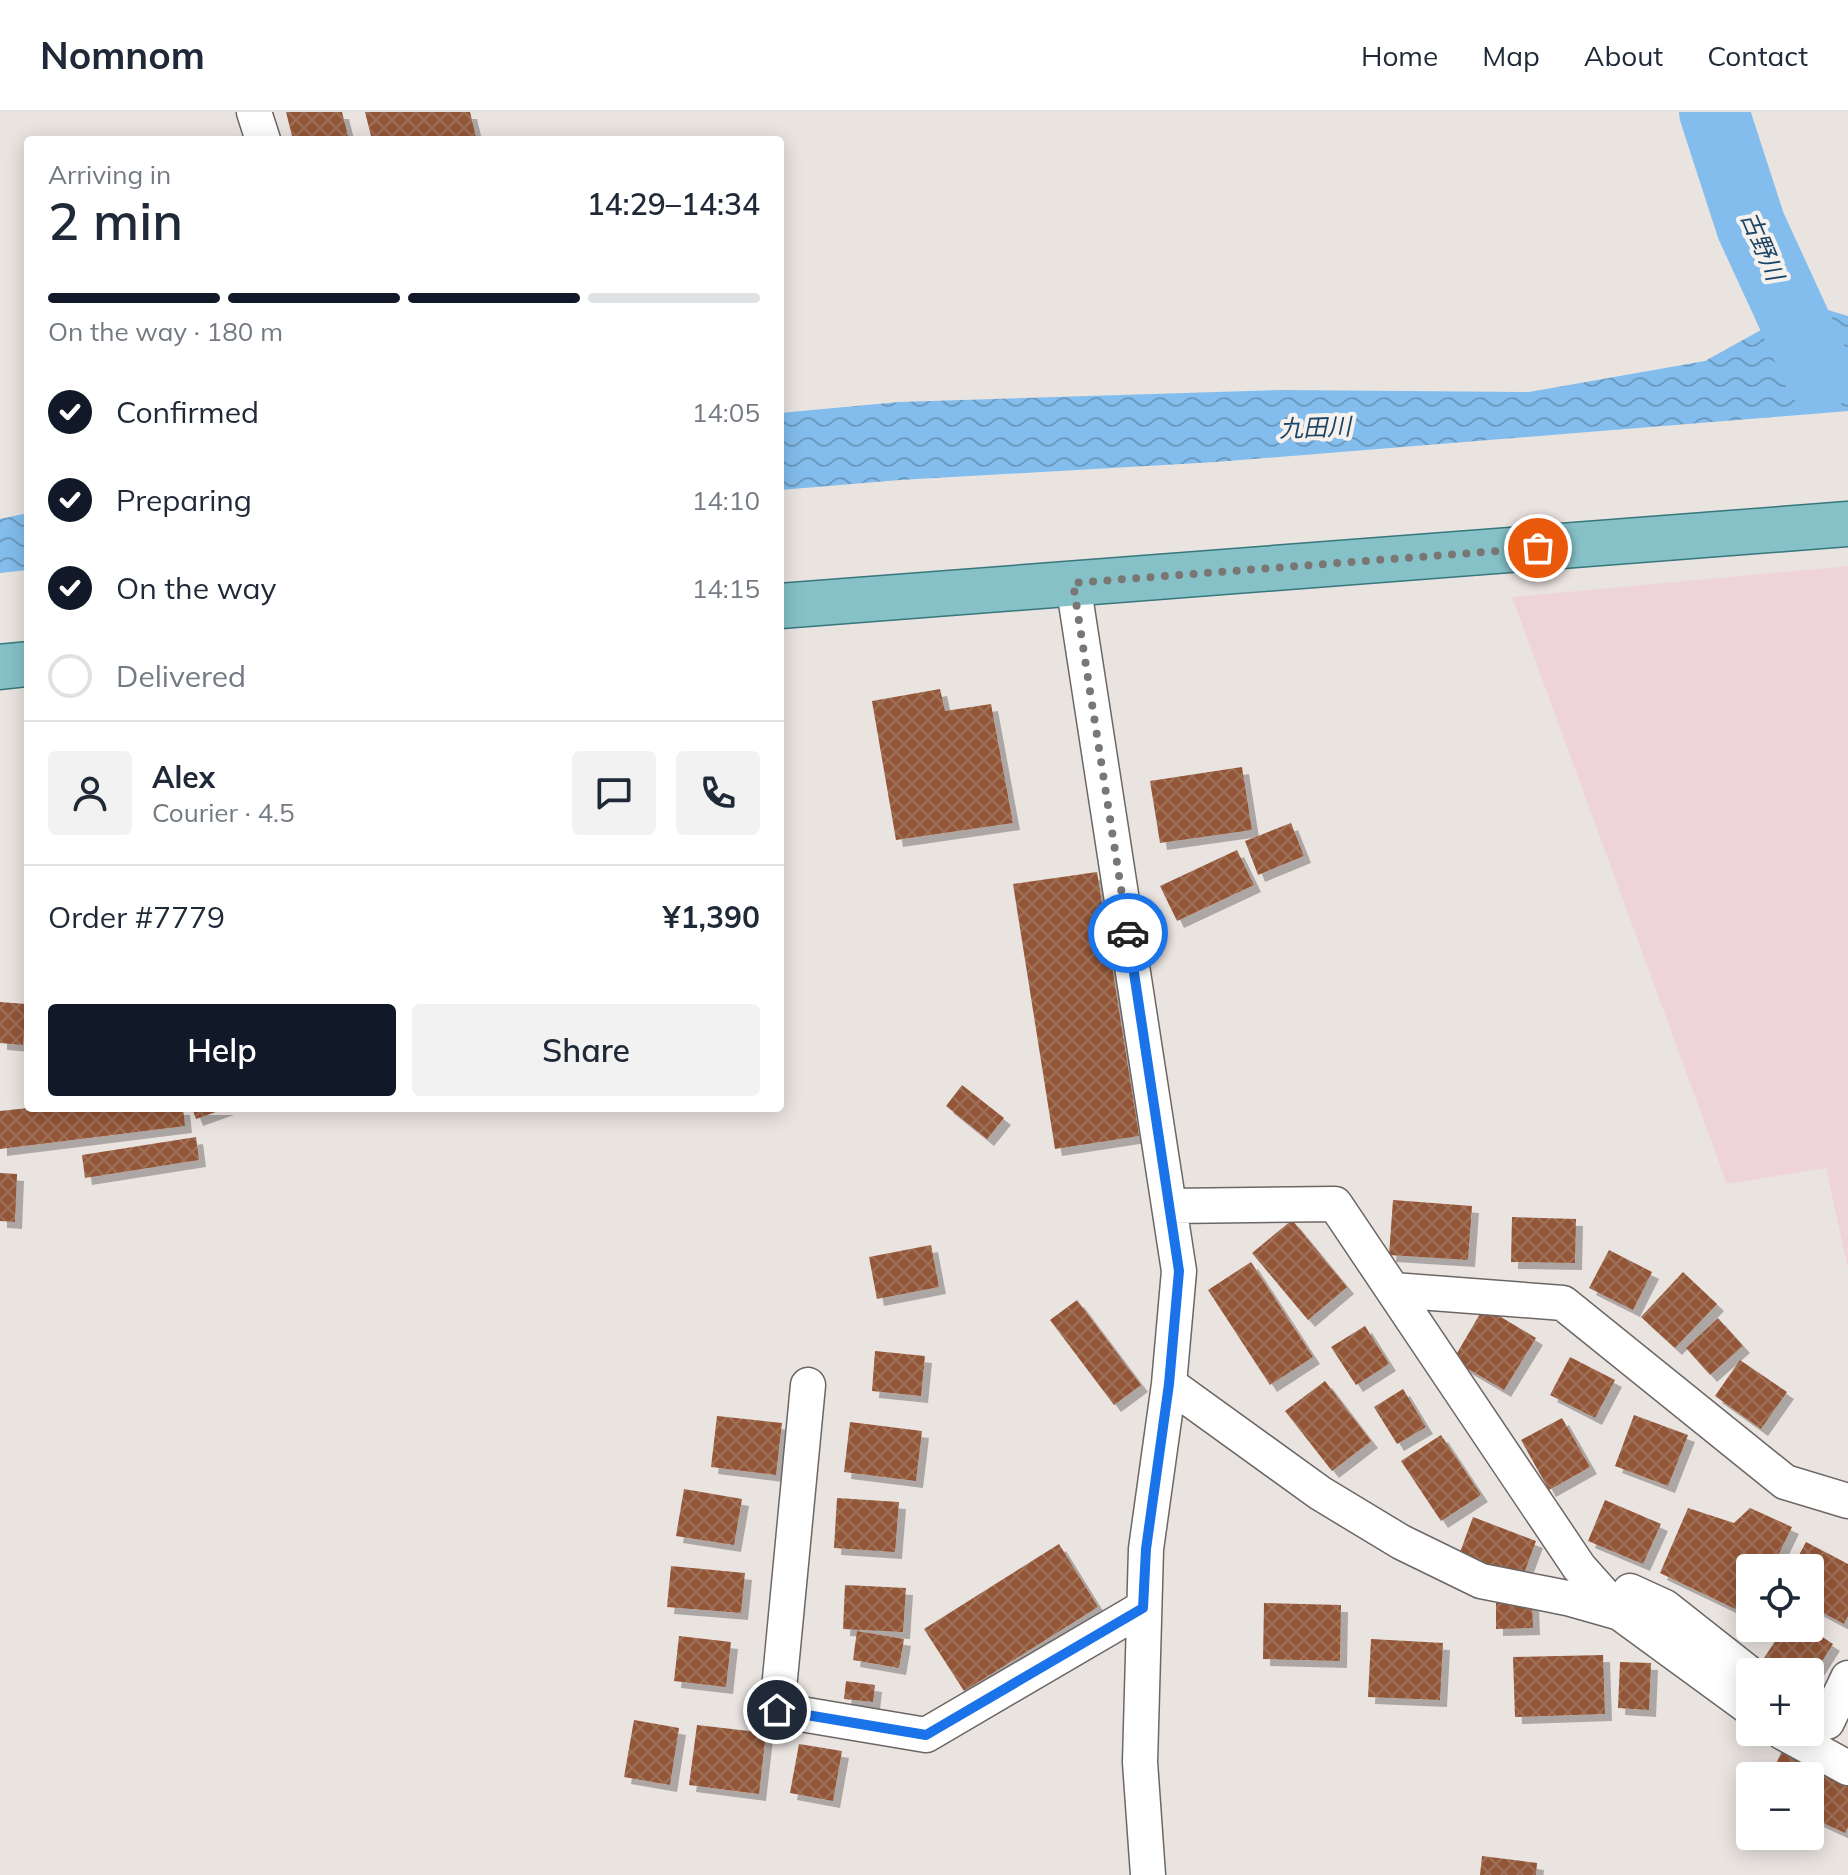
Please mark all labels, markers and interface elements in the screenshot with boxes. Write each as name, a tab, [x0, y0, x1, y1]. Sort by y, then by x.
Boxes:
text: Nomnom	[40, 31, 205, 79]
text: Home	[1361, 38, 1438, 73]
text: Map	[1482, 38, 1540, 73]
text: About	[1584, 38, 1663, 73]
text: Contact	[1707, 38, 1808, 73]
text: Arriving in	[48, 158, 171, 191]
text: 14:29–14:34	[587, 185, 760, 223]
text: 2 min	[48, 188, 183, 253]
water label: 古野川	[1735, 207, 1792, 287]
text: On the way · 180 m	[48, 315, 283, 348]
icon: check	[48, 390, 92, 434]
text: Confirmed	[116, 393, 259, 431]
text: 14:05	[692, 396, 760, 429]
water label: 九田川	[1278, 411, 1354, 443]
icon: check	[48, 478, 92, 522]
text: Preparing	[116, 481, 252, 519]
text: 14:10	[692, 484, 760, 517]
pin	[1504, 514, 1572, 582]
icon: bag	[1516, 526, 1560, 570]
icon: check	[48, 566, 92, 610]
text: On the way	[116, 569, 276, 607]
text: 14:15	[692, 572, 760, 605]
text: Delivered	[116, 657, 246, 695]
button: person	[48, 751, 132, 835]
button: chat	[572, 751, 656, 835]
button: phone	[676, 751, 760, 835]
text: Alex	[152, 758, 215, 796]
text: Courier · 4.5	[152, 796, 295, 829]
courier	[1088, 893, 1168, 973]
text: Order #7779	[48, 898, 225, 936]
text: ¥1,390	[663, 898, 760, 936]
icon: car	[1106, 911, 1150, 955]
button: Help	[48, 1004, 396, 1096]
button: Share	[412, 1004, 760, 1096]
map controls	[1736, 1554, 1824, 1850]
button: locate	[1736, 1554, 1824, 1642]
button: +	[1736, 1658, 1824, 1746]
pin	[743, 1676, 811, 1744]
icon: home	[755, 1688, 799, 1732]
button: −	[1736, 1762, 1824, 1850]

